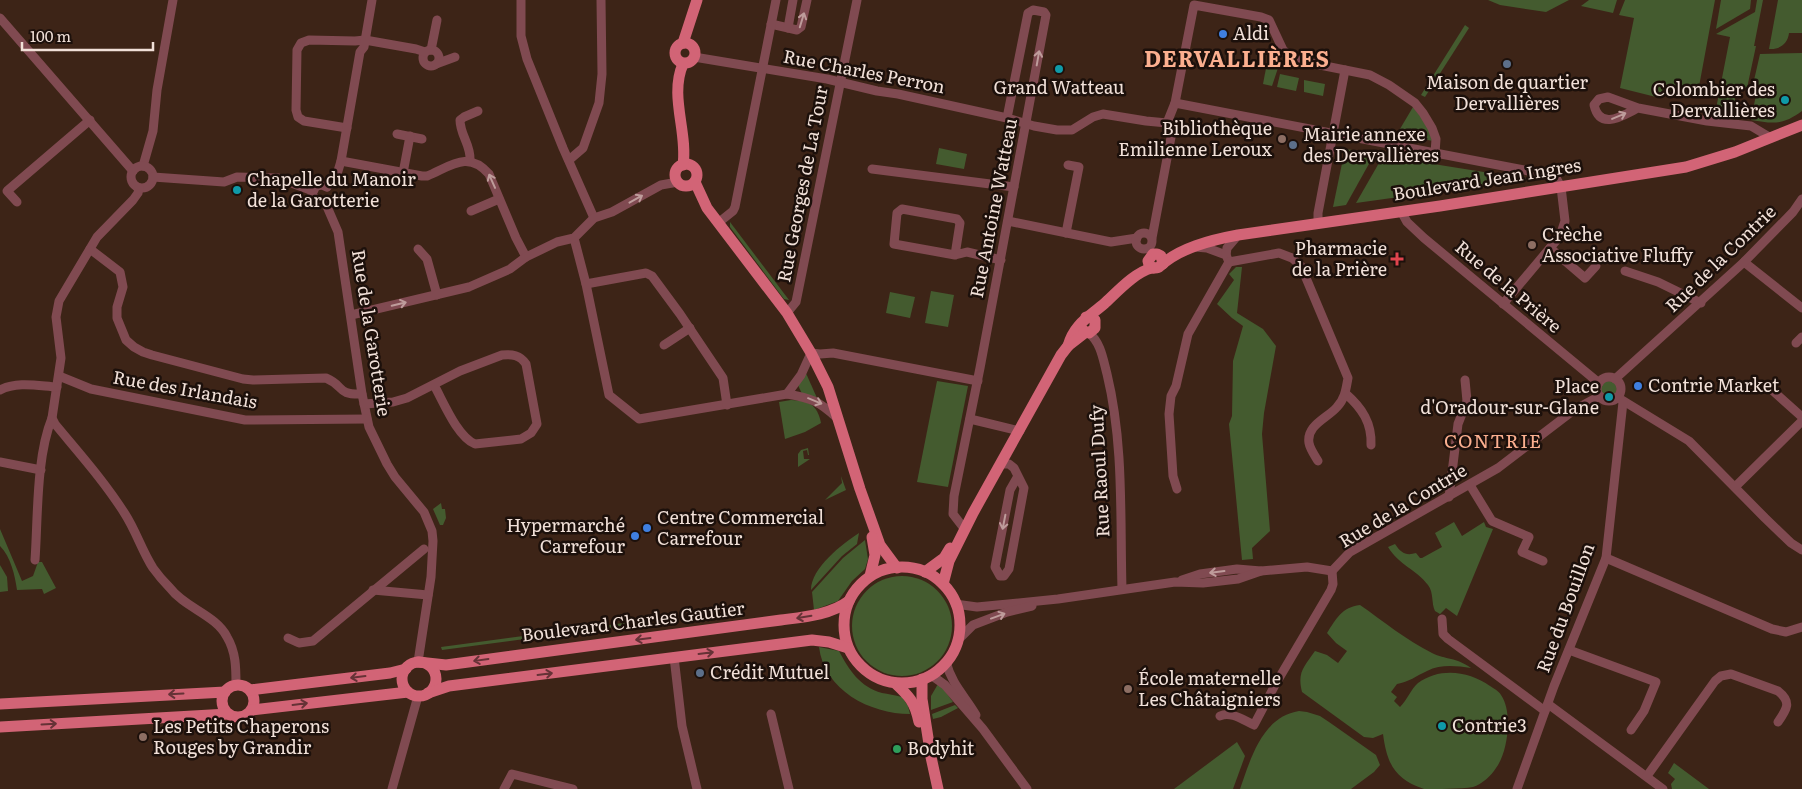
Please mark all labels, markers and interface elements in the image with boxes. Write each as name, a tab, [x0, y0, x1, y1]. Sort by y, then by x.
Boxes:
one-way arrow	[797, 12, 807, 28]
place label: Aldi	[1233, 19, 1269, 46]
scale bar	[22, 20, 154, 52]
text: 100 m	[30, 24, 71, 47]
marker: Aldi	[1217, 28, 1229, 40]
district label: DERVALLIÈRES	[1144, 41, 1330, 74]
street label: Rue Charles Perron	[781, 42, 948, 99]
one-way arrow	[1034, 50, 1044, 66]
marker: Maison de quartier Dervallières	[1501, 58, 1513, 70]
marker: Grand Watteau	[1053, 63, 1065, 75]
place label: Maison de quartier Dervallières	[1426, 68, 1589, 116]
place label: Grand Watteau	[994, 73, 1125, 100]
place label: Colombier des Dervallières	[1653, 75, 1775, 123]
street label: Rue Georges de La Tour	[769, 83, 834, 284]
marker: Colombier des Dervallières	[1779, 94, 1791, 106]
one-way arrow	[1611, 111, 1626, 121]
place label: Bibliothèque Emilienne Leroux	[1118, 114, 1273, 162]
street label: Rue Antoine Watteau	[962, 116, 1023, 300]
place label: Mairie annexe des Dervallières	[1303, 120, 1439, 168]
marker: Bibliothèque Emilienne Leroux	[1276, 133, 1288, 145]
marker: Mairie annexe des Dervallières	[1287, 139, 1299, 151]
street label: Boulevard Jean Ingres	[1391, 150, 1583, 207]
place label: Chapelle du Manoir de la Garotterie	[247, 165, 416, 213]
one-way arrow	[486, 174, 496, 189]
marker: Chapelle du Manoir de la Garotterie	[231, 184, 243, 196]
one-way arrow	[628, 193, 643, 203]
street label: Rue de la Contrie	[1659, 198, 1781, 318]
place label: Crèche Associative Fluffy	[1542, 220, 1694, 268]
street label: Rue de la Prière	[1450, 233, 1568, 339]
place label: Pharmacie de la Prière	[1292, 234, 1387, 282]
marker: Crèche Associative Fluffy	[1526, 239, 1538, 251]
street label: Rue de la Garotterie	[346, 247, 399, 418]
marker: Pharmacie de la Prière	[1391, 253, 1403, 265]
one-way arrow	[390, 299, 406, 308]
street label: Rue des Irlandais	[111, 363, 259, 414]
place label: Contrie Market	[1648, 371, 1780, 398]
place label: Place d'Oradour-sur-Glane	[1420, 372, 1599, 420]
marker: Contrie Market	[1632, 380, 1644, 392]
marker: Place d'Oradour-sur-Glane	[1603, 391, 1615, 403]
one-way arrow	[807, 397, 822, 406]
street label: Rue Raoul Dufy	[1082, 403, 1115, 538]
district label: CONTRIE	[1444, 426, 1542, 454]
street label: Rue de la Contrie	[1333, 456, 1471, 554]
place label: Centre Commercial Carrefour	[657, 503, 824, 551]
place label: Hypermarché Carrefour	[506, 511, 625, 559]
one-way arrow	[998, 514, 1008, 530]
marker: Centre Commercial Carrefour	[641, 522, 653, 534]
marker: Hypermarché Carrefour	[629, 530, 641, 542]
street label: Rue du Bouillon	[1529, 539, 1601, 676]
one-way arrow	[1210, 567, 1226, 577]
street label: Boulevard Charles Gautier	[520, 593, 746, 648]
one-way arrow	[990, 611, 1005, 620]
one-way arrow	[796, 612, 812, 622]
one-way arrow	[635, 634, 651, 644]
one-way arrow	[698, 648, 714, 658]
one-way arrow	[474, 655, 490, 665]
place label: Crédit Mutuel	[710, 658, 829, 685]
place label: École maternelle Les Châtaigniers	[1138, 664, 1281, 712]
marker: Crédit Mutuel	[694, 667, 706, 679]
one-way arrow	[536, 669, 552, 679]
one-way arrow	[351, 672, 367, 682]
marker: École maternelle Les Châtaigniers	[1122, 683, 1134, 695]
one-way arrow	[168, 690, 184, 699]
one-way arrow	[292, 699, 308, 709]
place label: Contrie3	[1452, 711, 1527, 738]
place label: Les Petits Chaperons Rouges by Grandir	[153, 712, 329, 760]
one-way arrow	[40, 719, 56, 728]
marker: Contrie3	[1436, 720, 1448, 732]
marker: Les Petits Chaperons Rouges by Grandir	[137, 731, 149, 743]
place label: Bodyhit	[907, 734, 975, 761]
marker: Bodyhit	[891, 743, 903, 755]

